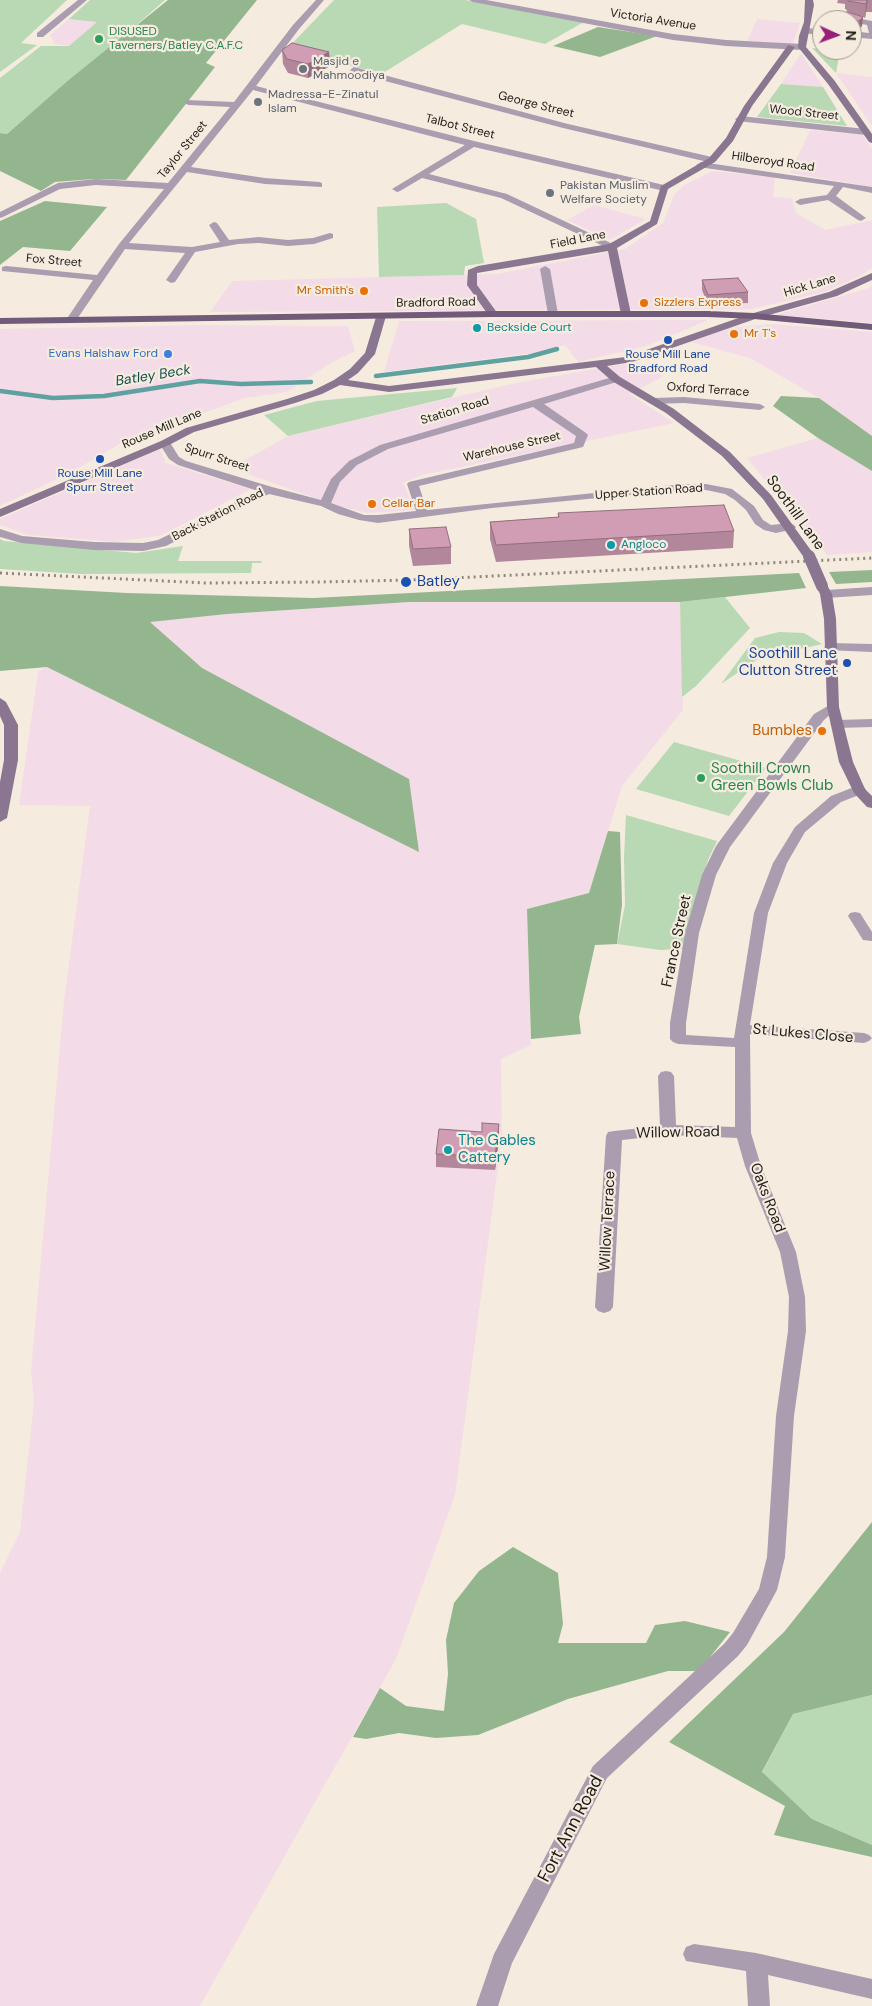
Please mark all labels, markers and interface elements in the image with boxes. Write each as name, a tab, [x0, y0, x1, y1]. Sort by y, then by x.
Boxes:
street label: Victoria Avenue	[609, 6, 697, 34]
north arrow	[812, 10, 862, 60]
place label: DISUSED Taverners/Batley C.A.F.C	[109, 25, 243, 53]
text: N	[842, 30, 860, 41]
marker: DISUSED Taverners/Batley C.A.F.C	[93, 33, 105, 45]
place label: Masjid e Mahmoodiya	[313, 55, 385, 83]
marker: Masjid e Mahmoodiya	[297, 63, 309, 75]
place label: Madressa-E-Zinatul Islam	[268, 88, 378, 116]
street label: George Street	[497, 89, 575, 121]
marker: Madressa-E-Zinatul Islam	[252, 96, 264, 108]
street label: Wood Street	[768, 102, 840, 124]
street label: Talbot Street	[424, 111, 496, 143]
street label: Taylor Street	[155, 118, 211, 182]
street label: Hilberoyd Road	[731, 149, 815, 175]
place label: Pakistan Muslim Welfare Society	[560, 179, 648, 207]
marker: Pakistan Muslim Welfare Society	[544, 187, 556, 199]
street label: Field Lane	[549, 228, 607, 252]
street label: Fox Street	[25, 251, 83, 271]
street label: Hick Lane	[782, 271, 838, 301]
place label: Mr Smith's	[297, 284, 354, 298]
marker: Mr Smith's	[358, 285, 370, 297]
street label: Bradford Road	[396, 295, 476, 311]
place label: Sizzlers Express	[654, 296, 741, 310]
marker: Sizzlers Express	[638, 297, 650, 309]
place label: Beckside Court	[487, 321, 572, 335]
marker: Beckside Court	[471, 322, 483, 334]
place label: Mr T's	[744, 327, 776, 341]
marker: Mr T's	[728, 328, 740, 340]
marker: Rouse Mill Lane Bradford Road	[662, 334, 674, 346]
place label: Evans Halshaw Ford	[48, 347, 158, 361]
marker: Evans Halshaw Ford	[162, 348, 174, 360]
place label: Rouse Mill Lane Bradford Road	[626, 348, 710, 376]
water label: Batley Beck	[114, 362, 192, 390]
street label: Oxford Terrace	[666, 380, 750, 400]
street label: Station Road	[419, 394, 491, 428]
street label: Rouse Mill Lane	[120, 406, 204, 452]
street label: Warehouse Street	[462, 429, 562, 465]
street label: Spurr Street	[183, 441, 251, 475]
marker: Rouse Mill Lane Spurr Street	[94, 453, 106, 465]
place label: Rouse Mill Lane Spurr Street	[58, 467, 142, 495]
street label: Soothill Lane	[762, 472, 828, 554]
street label: Upper Station Road	[595, 481, 703, 503]
street label: Back Station Road	[170, 486, 266, 544]
place label: Cellar Bar	[382, 497, 435, 511]
marker: Cellar Bar	[366, 498, 378, 510]
place label: Angloco	[621, 538, 666, 552]
marker: Angloco	[605, 539, 617, 551]
place label: Batley	[417, 573, 460, 591]
marker: Batley	[399, 575, 413, 589]
place label: Soothill Lane Clutton Street	[739, 645, 837, 680]
marker: Soothill Lane Clutton Street	[841, 657, 853, 669]
place label: Bumbles	[752, 722, 812, 740]
marker: Bumbles	[816, 725, 828, 737]
place label: Soothill Crown Green Bowls Club	[711, 760, 833, 795]
marker: Soothill Crown Green Bowls Club	[695, 772, 707, 784]
street label: France Street	[658, 893, 696, 989]
street label: St Lukes Close	[752, 1021, 854, 1047]
street label: Willow Road	[636, 1123, 720, 1143]
place label: The Gables Cattery	[458, 1132, 536, 1167]
marker: The Gables Cattery	[442, 1144, 454, 1156]
street label: Oaks Road	[745, 1161, 789, 1235]
street label: Willow Terrace	[596, 1170, 620, 1272]
street label: Fort Ann Road	[534, 1772, 608, 1886]

